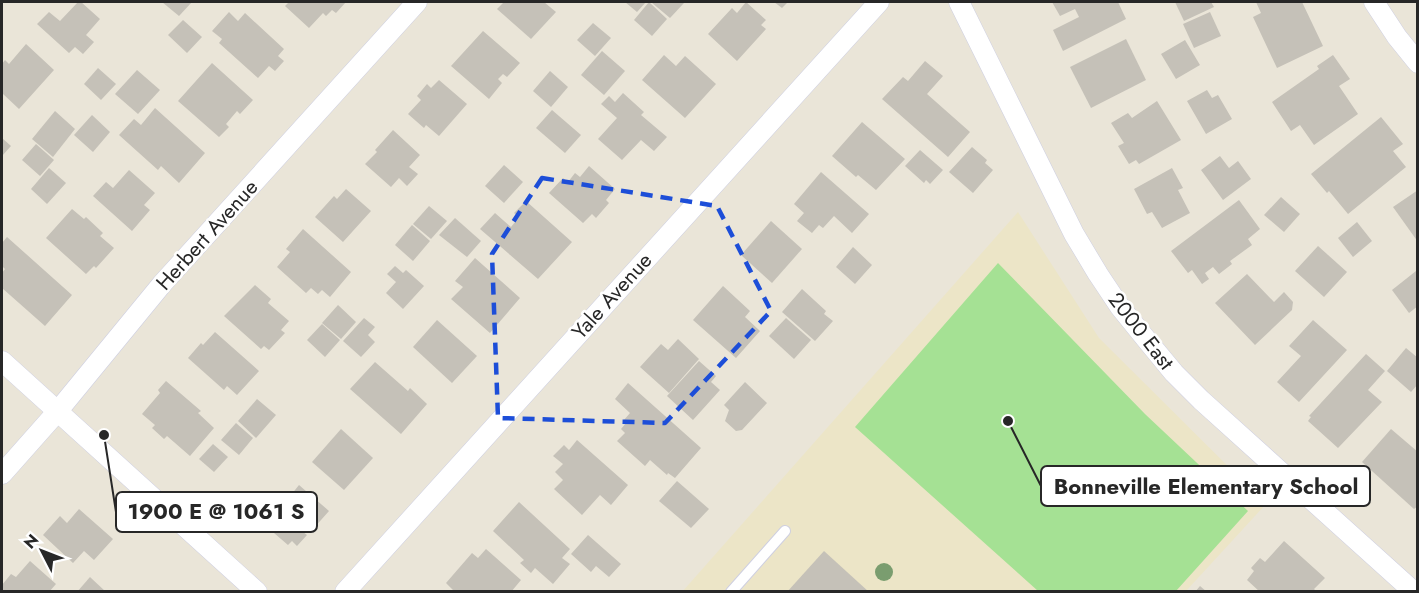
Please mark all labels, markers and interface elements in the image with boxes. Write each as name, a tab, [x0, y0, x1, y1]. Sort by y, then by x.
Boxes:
street label: Herbert Avenue	[149, 173, 265, 297]
street label: Yale Avenue	[565, 246, 659, 346]
street label: 2000 East	[1101, 286, 1181, 376]
callout: Bonneville Elementary School	[1041, 466, 1370, 506]
text: Bonneville Elementary School	[1054, 470, 1358, 502]
callout: 1900 E @ 1061 S	[116, 492, 317, 532]
text: 1900 E @ 1061 S	[127, 495, 305, 527]
north arrow	[12, 521, 72, 581]
text: N	[18, 529, 44, 554]

